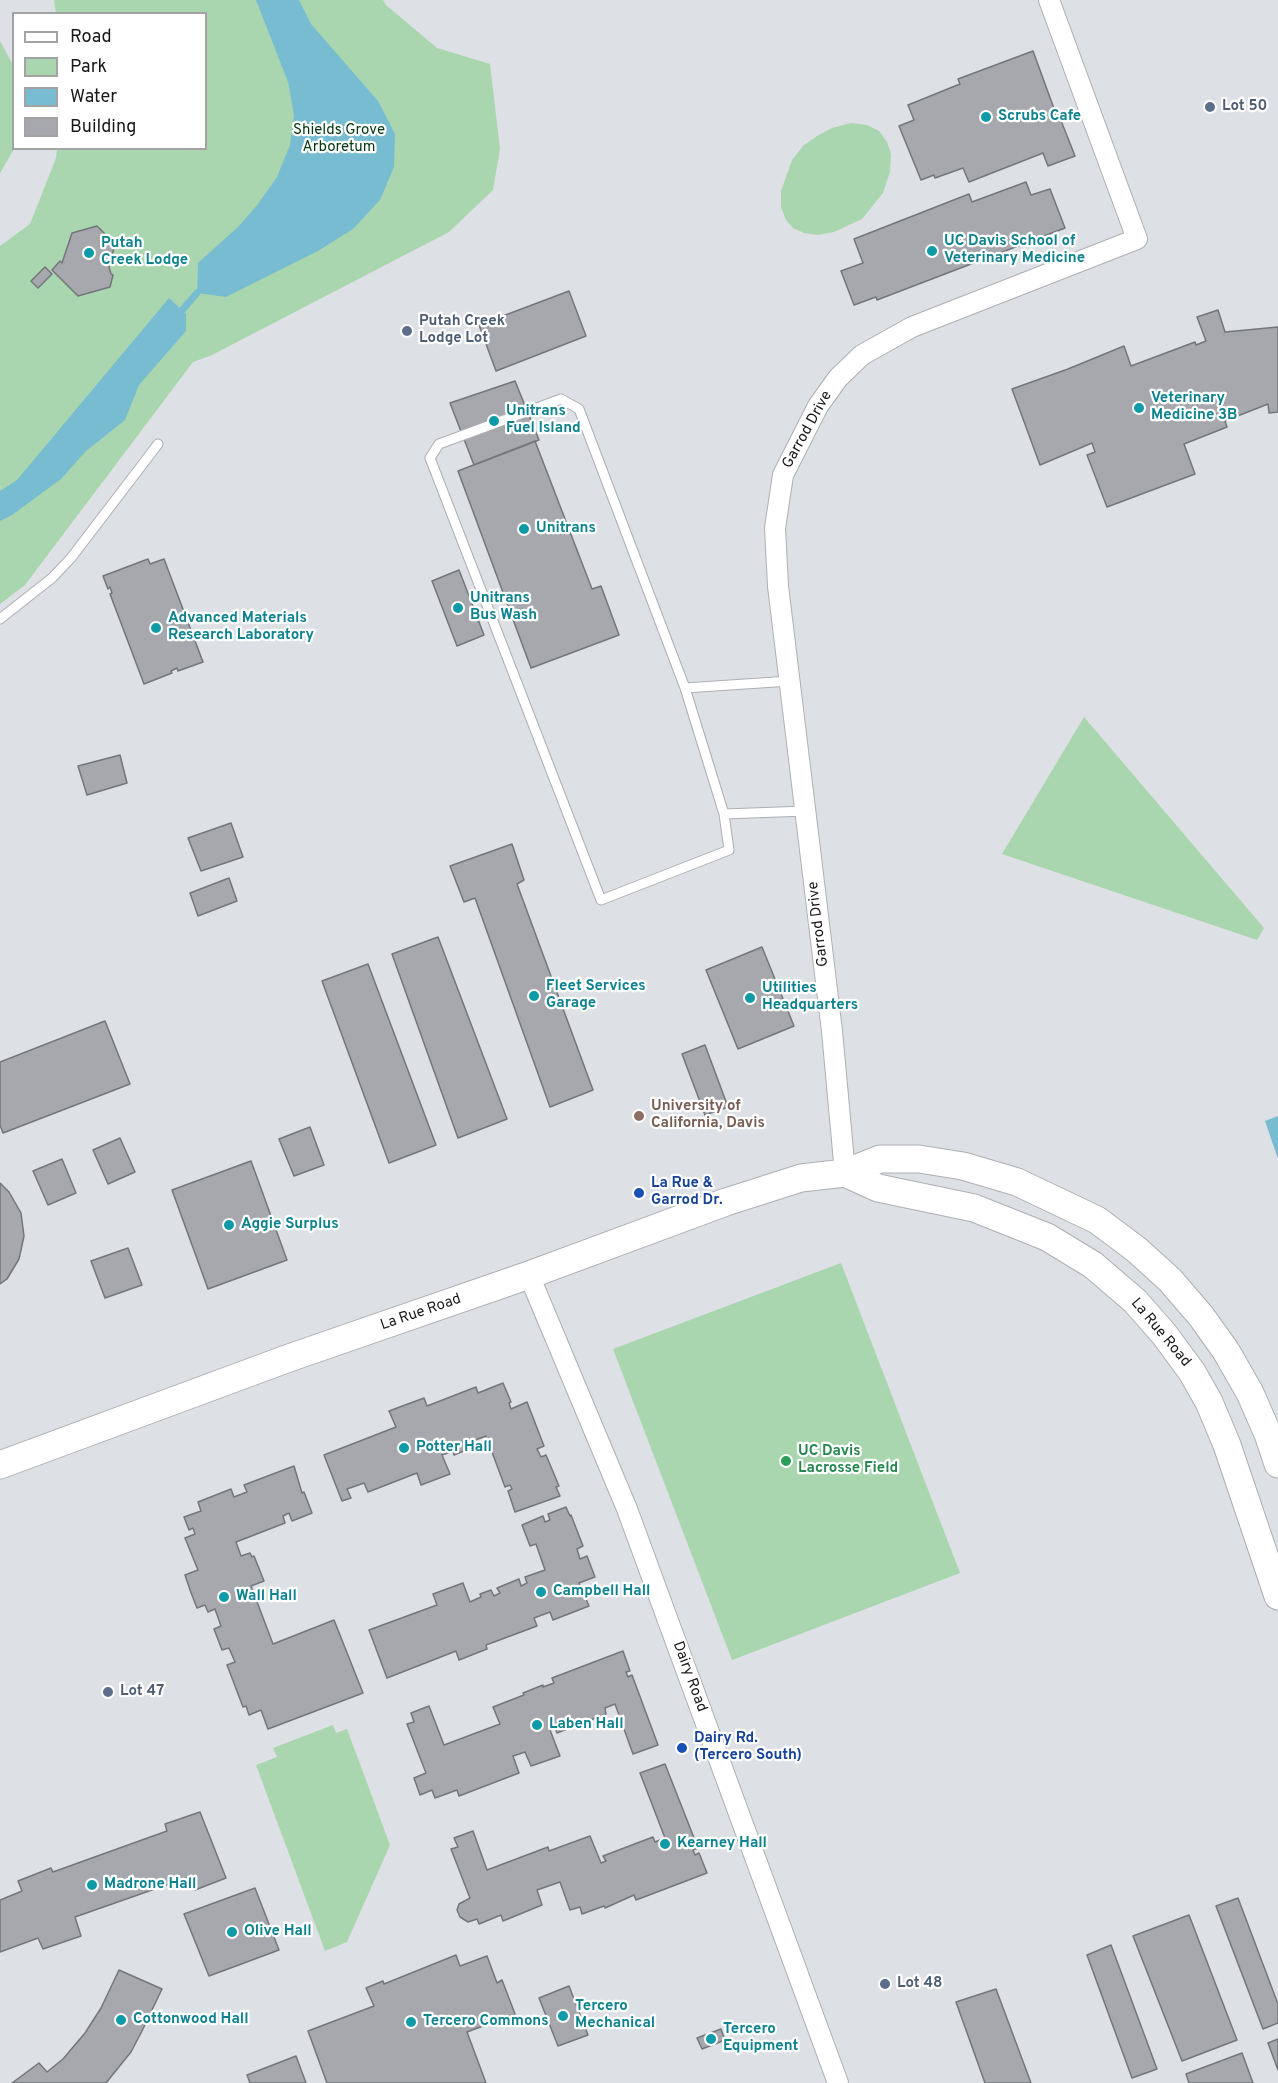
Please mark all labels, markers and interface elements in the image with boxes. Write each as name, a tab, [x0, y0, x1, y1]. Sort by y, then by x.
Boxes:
legend	[12, 12, 207, 150]
text: Road	[70, 26, 112, 49]
text: Park	[70, 56, 107, 79]
text: Water	[70, 86, 117, 109]
place label: Lot 50	[1222, 98, 1267, 116]
marker: Lot 50	[1203, 100, 1217, 114]
place label: Scrubs Cafe	[998, 108, 1081, 126]
marker: Scrubs Cafe	[979, 110, 993, 124]
text: Building	[70, 116, 136, 139]
park label: Shields Grove Arboretum	[293, 122, 385, 157]
place label: UC Davis School of Veterinary Medicine	[944, 233, 1085, 268]
place label: Putah Creek Lodge	[101, 235, 188, 270]
marker: UC Davis School of Veterinary Medicine	[925, 244, 939, 258]
marker: Putah Creek Lodge	[82, 246, 96, 260]
place label: Putah Creek Lodge Lot	[419, 313, 505, 348]
marker: Putah Creek Lodge Lot	[400, 324, 414, 338]
street label: Garrod Drive	[779, 388, 837, 472]
place label: Veterinary Medicine 3B	[1151, 390, 1237, 425]
marker: Veterinary Medicine 3B	[1132, 401, 1146, 415]
place label: Unitrans Fuel Island	[506, 403, 581, 438]
marker: Unitrans Fuel Island	[487, 414, 501, 428]
place label: Unitrans	[536, 520, 596, 538]
marker: Unitrans	[517, 522, 531, 536]
place label: Unitrans Bus Wash	[470, 590, 537, 625]
marker: Unitrans Bus Wash	[451, 601, 465, 615]
place label: Advanced Materials Research Laboratory	[168, 610, 314, 645]
marker: Advanced Materials Research Laboratory	[149, 621, 163, 635]
street label: Garrod Drive	[805, 880, 833, 968]
place label: Fleet Services Garage	[546, 978, 646, 1013]
place label: Utilities Headquarters	[762, 980, 858, 1015]
marker: Fleet Services Garage	[527, 989, 541, 1003]
marker: Utilities Headquarters	[743, 991, 757, 1005]
place label: University of California, Davis	[651, 1098, 765, 1133]
marker: University of California, Davis	[632, 1109, 646, 1123]
place label: La Rue & Garrod Dr.	[651, 1175, 723, 1210]
marker: La Rue & Garrod Dr.	[632, 1186, 646, 1200]
place label: Aggie Surplus	[241, 1216, 339, 1234]
marker: Aggie Surplus	[222, 1218, 236, 1232]
street label: La Rue Road	[378, 1291, 464, 1335]
street label: La Rue Road	[1126, 1295, 1194, 1371]
place label: Potter Hall	[416, 1439, 492, 1457]
marker: Potter Hall	[397, 1441, 411, 1455]
place label: UC Davis Lacrosse Field	[798, 1443, 898, 1478]
marker: UC Davis Lacrosse Field	[779, 1454, 793, 1468]
place label: Campbell Hall	[553, 1583, 650, 1601]
marker: Campbell Hall	[534, 1585, 548, 1599]
place label: Wall Hall	[236, 1588, 297, 1606]
marker: Wall Hall	[217, 1590, 231, 1604]
street label: Dairy Road	[668, 1639, 710, 1715]
place label: Lot 47	[120, 1683, 164, 1701]
marker: Lot 47	[101, 1685, 115, 1699]
place label: Laben Hall	[549, 1716, 624, 1734]
marker: Laben Hall	[530, 1718, 544, 1732]
place label: Dairy Rd. (Tercero South)	[694, 1730, 802, 1765]
marker: Dairy Rd. (Tercero South)	[675, 1741, 689, 1755]
place label: Kearney Hall	[677, 1835, 767, 1853]
marker: Kearney Hall	[658, 1837, 672, 1851]
place label: Madrone Hall	[104, 1876, 196, 1894]
marker: Madrone Hall	[85, 1878, 99, 1892]
place label: Olive Hall	[244, 1923, 312, 1941]
marker: Olive Hall	[225, 1925, 239, 1939]
place label: Lot 48	[897, 1975, 943, 1993]
marker: Lot 48	[878, 1977, 892, 1991]
place label: Tercero Mechanical	[575, 1998, 655, 2033]
marker: Tercero Mechanical	[556, 2009, 570, 2023]
place label: Cottonwood Hall	[133, 2011, 248, 2029]
marker: Cottonwood Hall	[114, 2013, 128, 2027]
place label: Tercero Commons	[423, 2013, 549, 2031]
marker: Tercero Commons	[404, 2015, 418, 2029]
place label: Tercero Equipment	[723, 2021, 798, 2056]
marker: Tercero Equipment	[704, 2032, 718, 2046]

